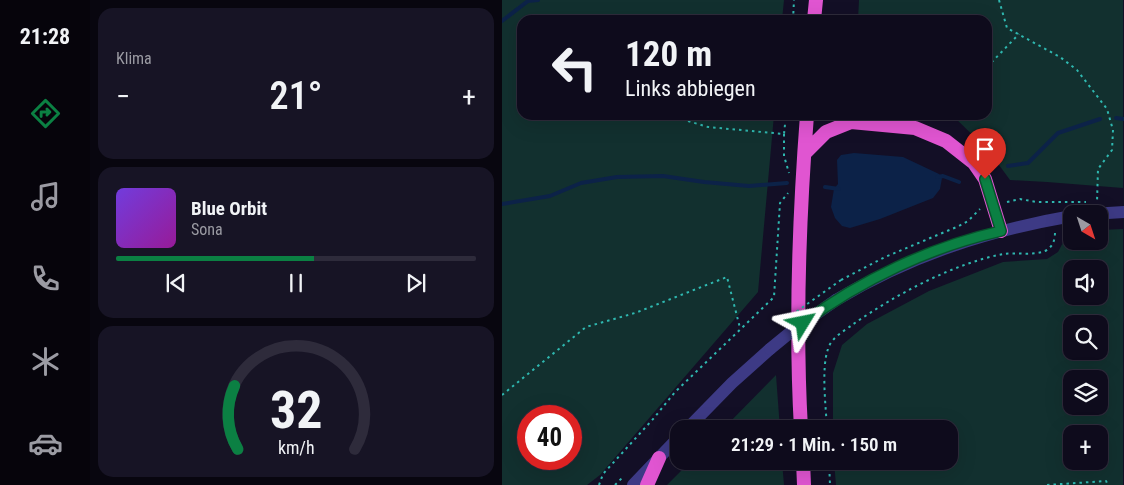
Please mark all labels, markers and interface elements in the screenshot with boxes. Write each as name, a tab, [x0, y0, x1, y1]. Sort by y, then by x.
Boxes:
text: 21:28	[20, 24, 70, 49]
text: 120 m	[625, 34, 712, 75]
icon: left	[542, 35, 607, 100]
text: Klima	[116, 49, 152, 68]
text: 21°	[270, 74, 322, 118]
text: Links abbiegen	[625, 76, 756, 101]
text: −	[116, 80, 130, 113]
text: +	[462, 80, 476, 113]
icon: directions	[28, 96, 63, 131]
pin	[964, 128, 1006, 179]
icon: arrive	[971, 135, 999, 163]
icon: music	[28, 179, 63, 214]
text: Blue Orbit	[191, 197, 267, 220]
north arrow	[1063, 205, 1108, 250]
map controls	[1063, 205, 1108, 470]
text: Sona	[191, 220, 223, 239]
button: sound	[1063, 260, 1108, 305]
icon: phone	[28, 261, 63, 296]
icon: previous	[162, 269, 190, 297]
icon: pause	[282, 269, 310, 297]
icon: next	[402, 269, 430, 297]
position arrow	[776, 296, 828, 348]
button: search	[1063, 315, 1108, 360]
icon: climate	[28, 344, 63, 379]
button: layers	[1063, 370, 1108, 415]
text: 32	[270, 380, 322, 441]
speed limit sign: 40	[517, 405, 582, 470]
button: +	[1063, 425, 1108, 470]
icon: car	[28, 426, 63, 461]
text: 21:29 · 1 Min. · 150 m	[731, 433, 897, 456]
text: km/h	[278, 437, 314, 458]

